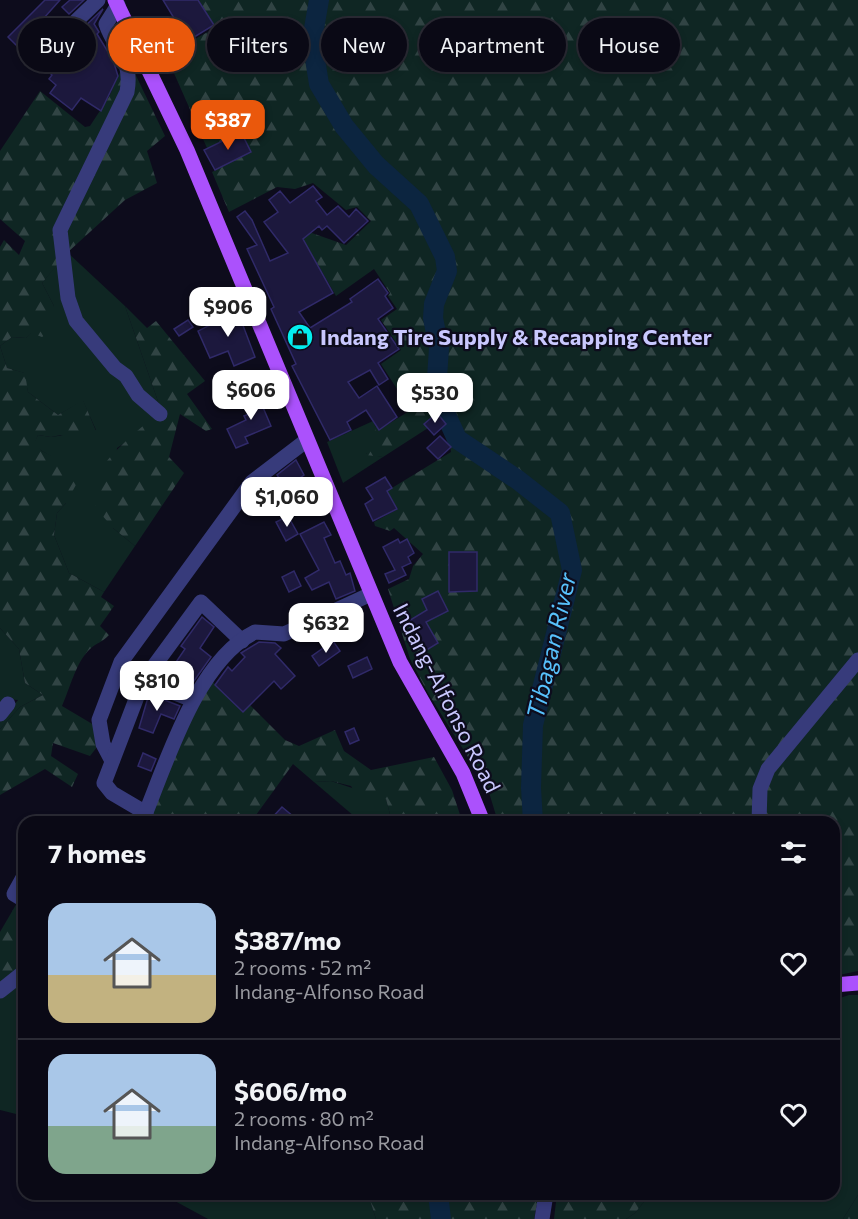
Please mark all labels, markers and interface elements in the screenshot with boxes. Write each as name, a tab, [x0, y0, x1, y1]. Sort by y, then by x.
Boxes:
chip: Buy	[18, 18, 96, 72]
chip: Rent	[108, 18, 195, 72]
chip: Filters	[207, 18, 309, 72]
chip: New	[321, 18, 407, 72]
chip: Apartment	[419, 18, 566, 72]
chip: House	[578, 18, 680, 72]
pin: $387	[192, 100, 264, 151]
text: $387	[205, 107, 251, 131]
pin: $906	[192, 287, 264, 338]
text: $906	[203, 294, 253, 318]
shop icon: Indang Tire Supply & Recapping Center	[285, 322, 315, 352]
place label: Indang Tire Supply & Recapping Center	[320, 323, 712, 350]
pin: $606	[215, 370, 287, 421]
pin: $530	[399, 373, 471, 424]
text: $606	[226, 377, 276, 401]
text: $530	[411, 380, 459, 404]
pin: $1,060	[238, 477, 336, 528]
text: $1,060	[255, 484, 319, 508]
water label: Tibagan River	[520, 569, 582, 721]
street label: Indang-Alfonso Road	[388, 598, 507, 797]
pin: $632	[290, 603, 362, 654]
text: $632	[303, 610, 349, 634]
pin: $810	[121, 661, 193, 712]
text: $810	[134, 668, 180, 692]
icon: filters	[777, 836, 810, 869]
text: 7 homes	[48, 837, 146, 868]
text: $387/mo	[234, 924, 341, 955]
icon: home	[96, 927, 168, 999]
icon: heart	[777, 947, 810, 980]
text: 2 rooms · 52 m²	[234, 955, 371, 979]
text: Indang-Alfonso Road	[234, 979, 424, 1003]
text: $606/mo	[234, 1075, 347, 1106]
icon: home	[96, 1078, 168, 1150]
icon: heart	[777, 1098, 810, 1131]
text: 2 rooms · 80 m²	[234, 1106, 374, 1130]
text: Indang-Alfonso Road	[234, 1130, 424, 1154]

